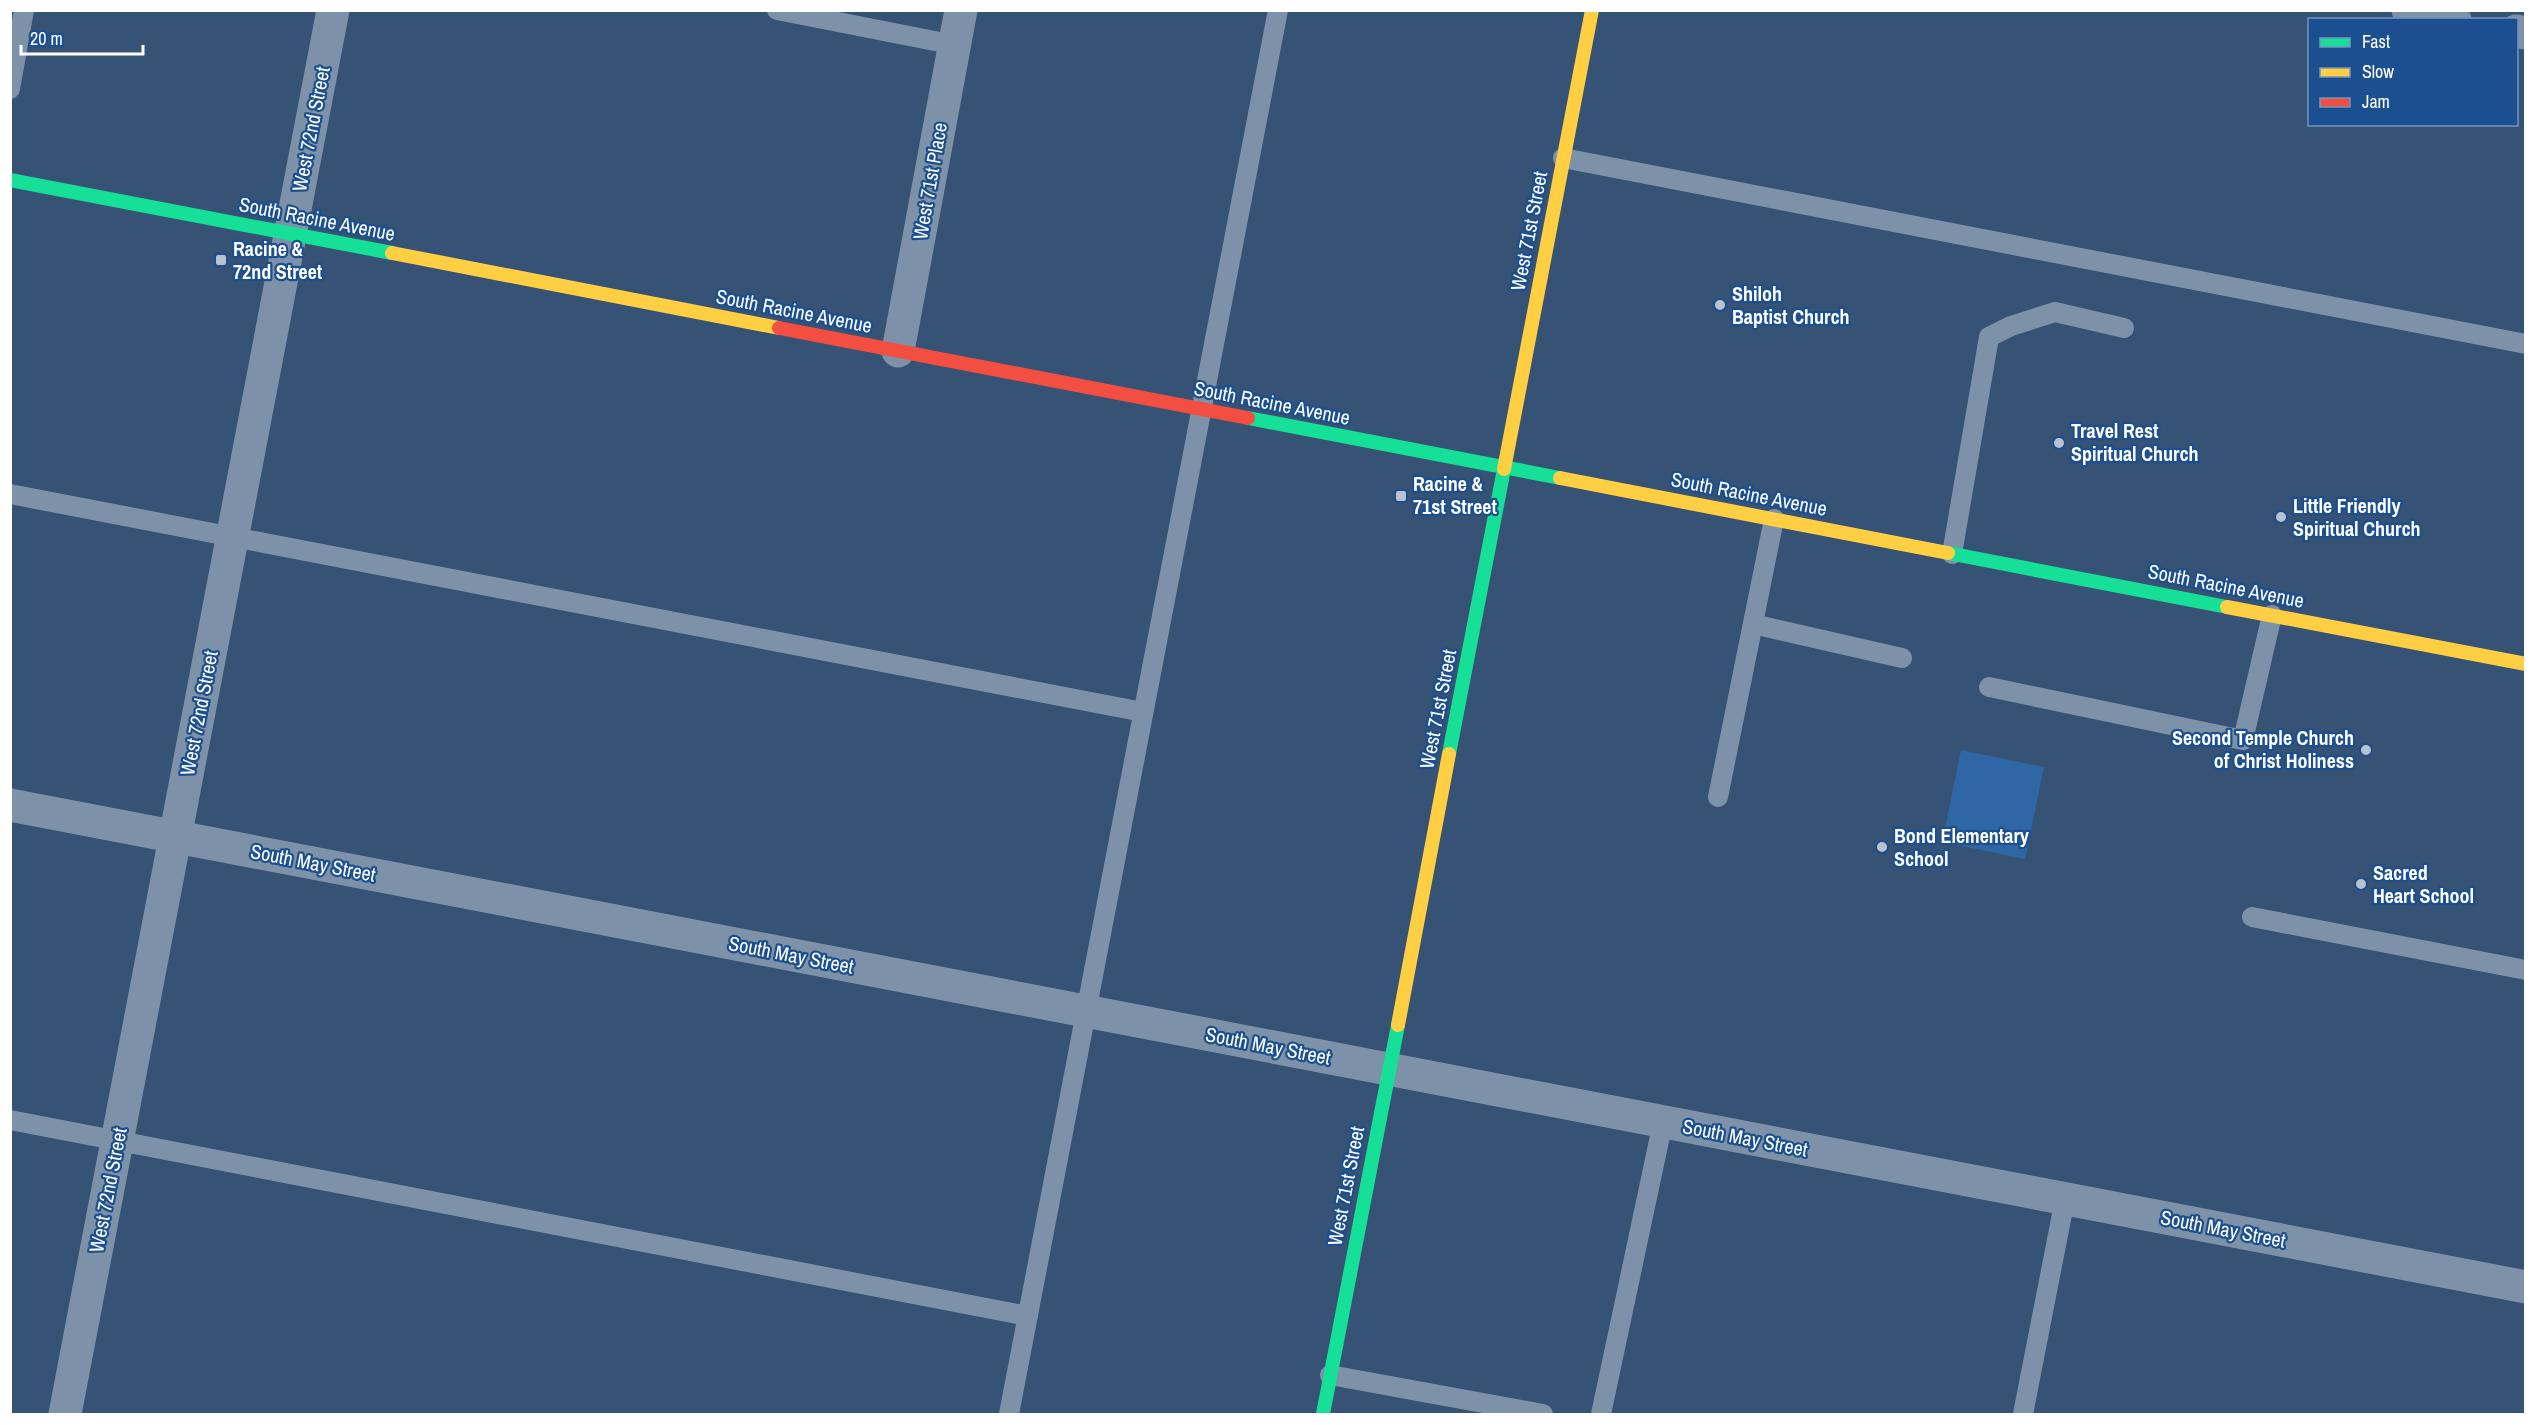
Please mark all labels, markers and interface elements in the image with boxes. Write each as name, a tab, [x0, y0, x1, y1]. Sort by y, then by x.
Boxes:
scale bar	[21, 18, 142, 56]
legend	[2308, 18, 2518, 126]
text: 20 m	[30, 26, 63, 51]
text: Fast	[2362, 29, 2390, 54]
text: Slow	[2362, 59, 2394, 84]
street label: West 72nd Street	[285, 64, 336, 194]
text: Jam	[2362, 89, 2390, 114]
street label: West 71st Place	[906, 120, 953, 241]
street label: West 71st Street	[1504, 169, 1553, 293]
street label: South Racine Avenue	[237, 190, 397, 247]
place label: Racine & 72nd Street	[233, 235, 323, 285]
marker: Racine & 72nd Street	[214, 253, 228, 267]
place label: Shiloh Baptist Church	[1732, 280, 1850, 330]
street label: South Racine Avenue	[714, 282, 874, 339]
marker: Shiloh Baptist Church	[1713, 298, 1727, 312]
street label: South Racine Avenue	[1192, 374, 1352, 431]
place label: Travel Rest Spiritual Church	[2071, 417, 2199, 467]
marker: Travel Rest Spiritual Church	[2052, 436, 2066, 450]
street label: South Racine Avenue	[1669, 465, 1829, 522]
place label: Racine & 71st Street	[1413, 470, 1497, 520]
marker: Racine & 71st Street	[1394, 489, 1408, 503]
place label: Little Friendly Spiritual Church	[2293, 492, 2421, 542]
marker: Little Friendly Spiritual Church	[2274, 510, 2288, 524]
street label: South Racine Avenue	[2146, 557, 2306, 614]
street label: West 71st Street	[1413, 647, 1462, 771]
street label: West 72nd Street	[173, 648, 224, 778]
place label: Second Temple Church of Christ Holiness	[2172, 724, 2354, 774]
marker: Second Temple Church of Christ Holiness	[2359, 743, 2373, 757]
place label: Bond Elementary School	[1894, 822, 2030, 872]
street label: South May Street	[248, 837, 378, 888]
marker: Bond Elementary School	[1875, 840, 1889, 854]
place label: Sacred Heart School	[2373, 859, 2474, 909]
marker: Sacred Heart School	[2354, 877, 2368, 891]
street label: South May Street	[726, 929, 856, 980]
street label: South May Street	[1203, 1020, 1333, 1071]
street label: South May Street	[1680, 1112, 1810, 1163]
street label: West 71st Street	[1321, 1124, 1370, 1248]
street label: West 72nd Street	[82, 1125, 133, 1255]
street label: South May Street	[2158, 1203, 2288, 1254]

